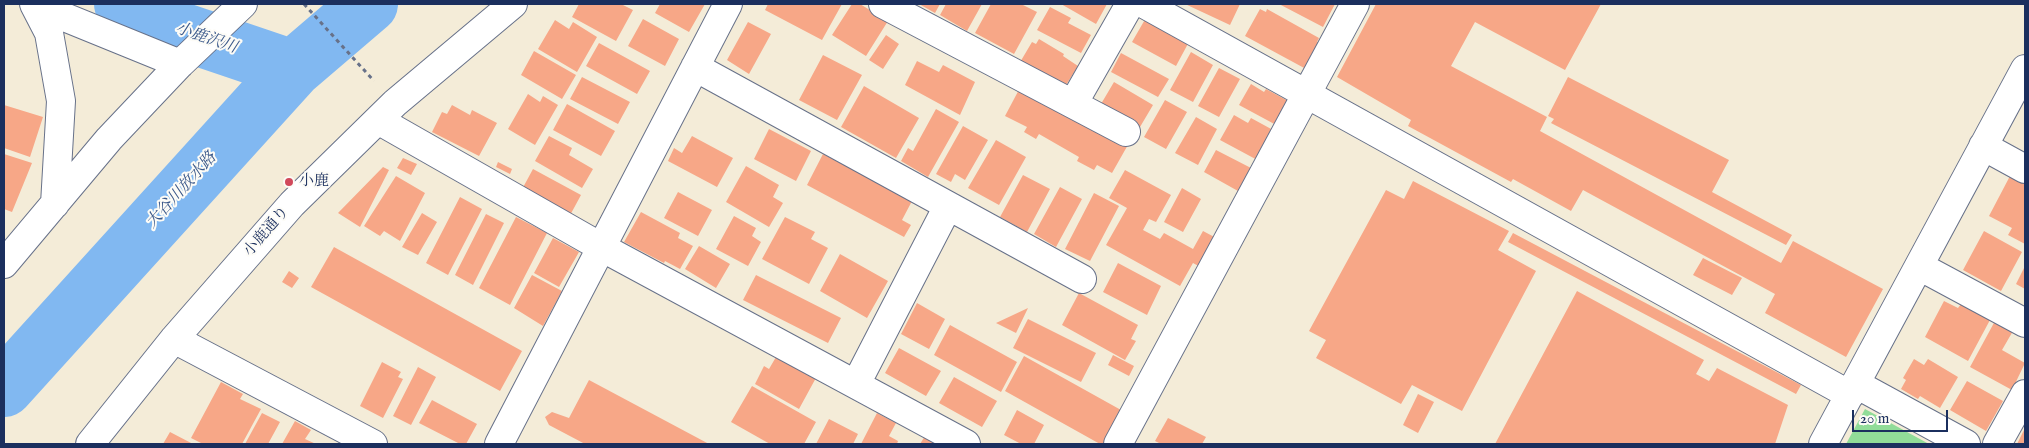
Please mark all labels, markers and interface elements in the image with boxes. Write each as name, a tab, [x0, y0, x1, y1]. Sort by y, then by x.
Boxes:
water label: 小鹿沢川	[173, 20, 239, 58]
water label: 大谷川放水路	[143, 149, 221, 233]
place label: 小鹿	[299, 173, 329, 191]
marker: 小鹿	[283, 176, 295, 188]
street label: 小鹿通り	[241, 203, 293, 261]
scale bar	[1854, 400, 1950, 432]
text: 20 m	[1860, 409, 1889, 428]

